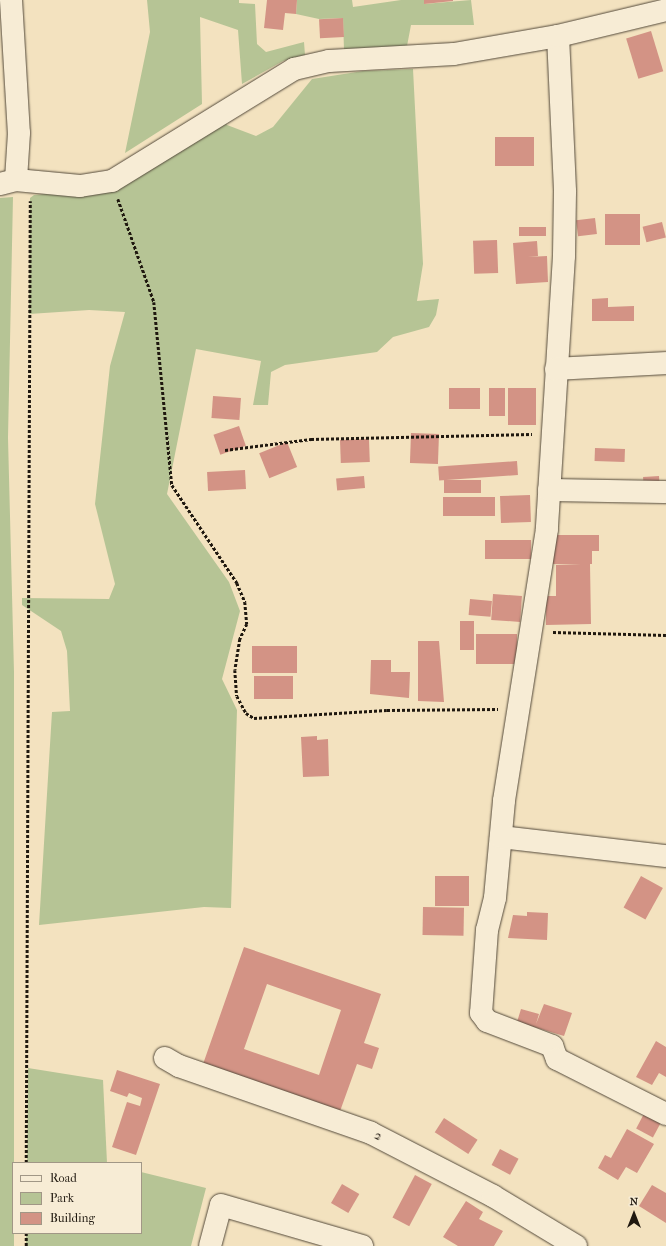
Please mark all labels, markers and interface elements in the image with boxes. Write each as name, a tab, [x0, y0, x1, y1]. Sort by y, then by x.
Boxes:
street label: 2	[372, 1128, 384, 1144]
legend	[12, 1162, 142, 1234]
text: Road	[50, 1171, 77, 1185]
text: Park	[50, 1191, 74, 1205]
north arrow	[614, 1194, 654, 1234]
text: N	[630, 1195, 638, 1208]
text: Building	[50, 1211, 95, 1225]

